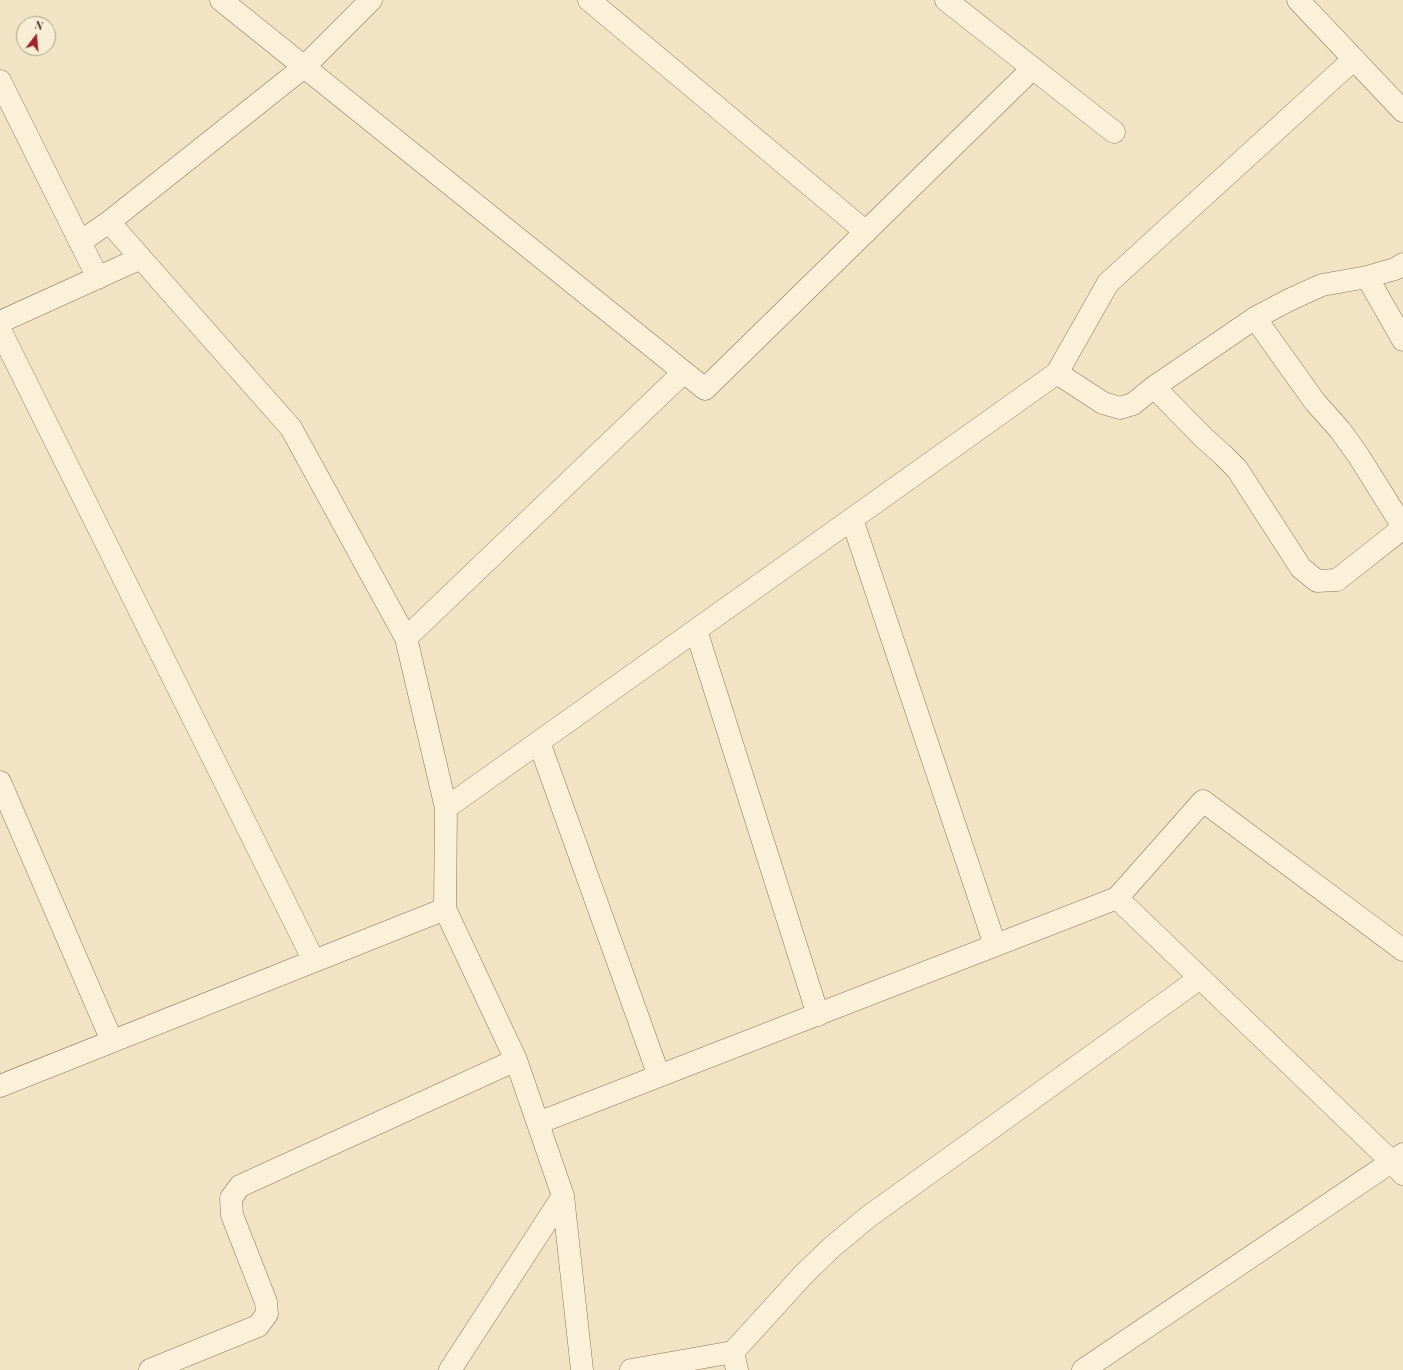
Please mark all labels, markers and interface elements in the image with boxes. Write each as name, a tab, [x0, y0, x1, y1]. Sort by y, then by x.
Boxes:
north arrow	[16, 16, 56, 56]
text: N	[33, 17, 45, 33]

